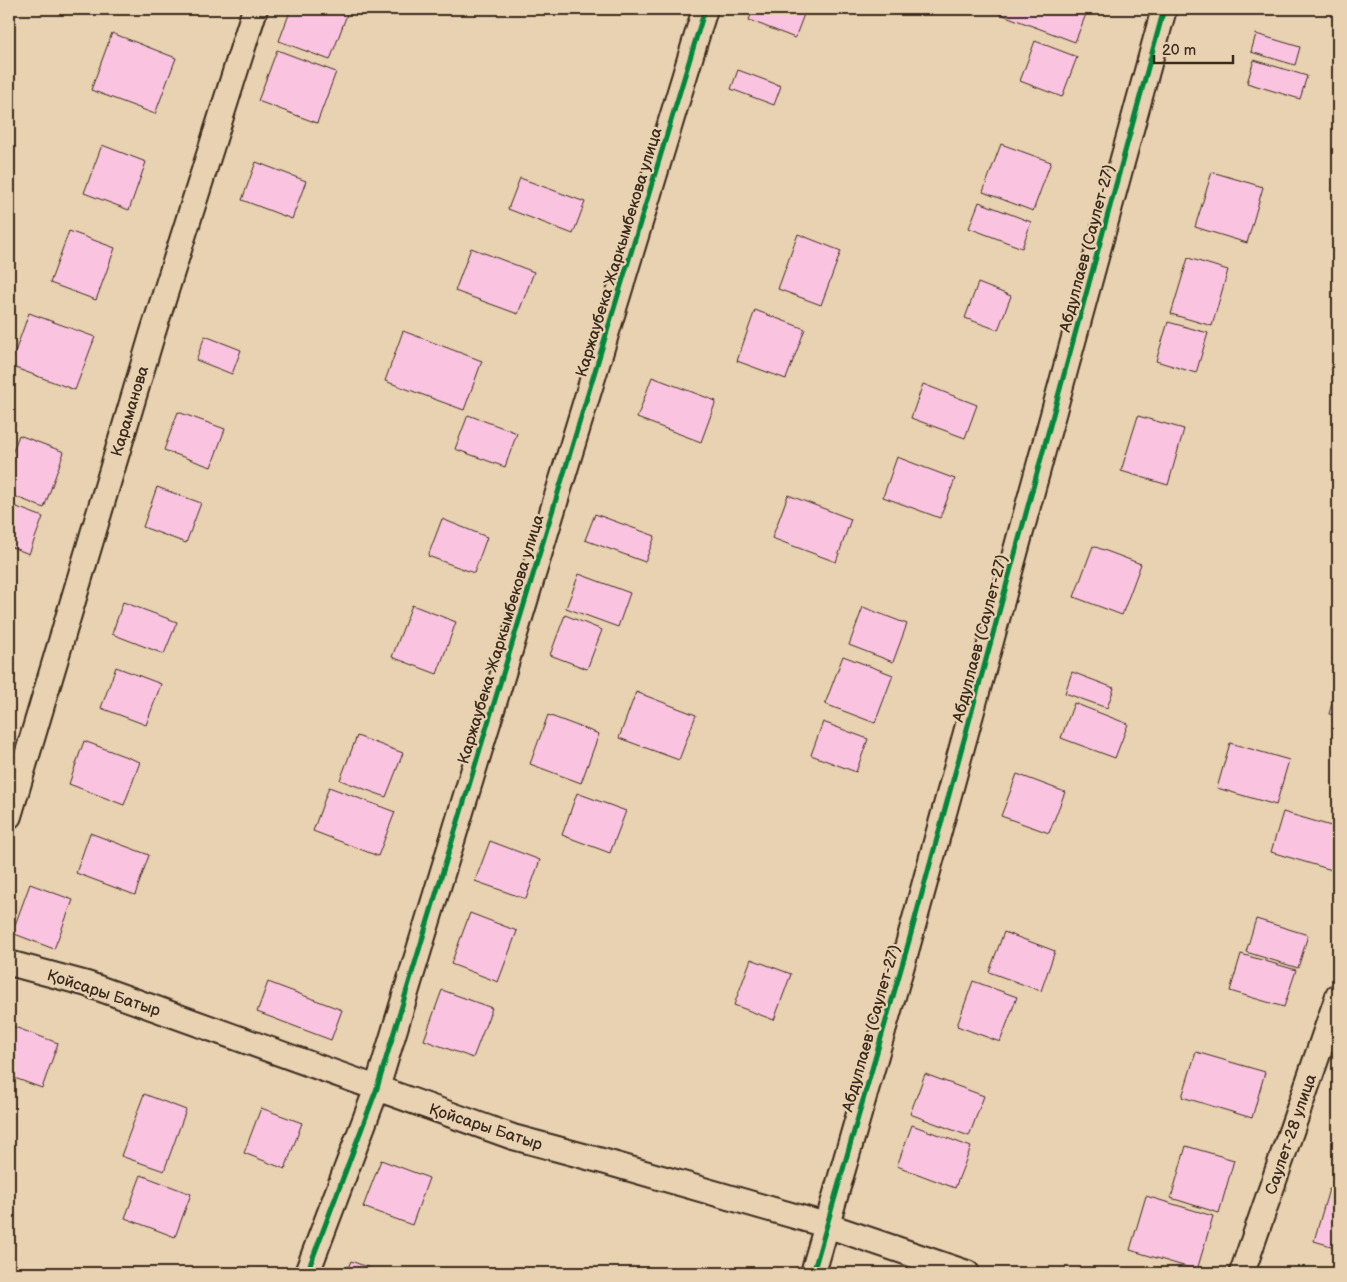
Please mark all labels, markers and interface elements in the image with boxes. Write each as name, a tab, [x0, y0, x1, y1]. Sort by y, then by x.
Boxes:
scale bar	[1154, 32, 1233, 64]
text: 20 m	[1162, 41, 1196, 60]
street label: Каржаубека Жаркымбекова улица	[572, 125, 667, 379]
street label: Абдуллаев (Саулет-27)	[1056, 162, 1119, 335]
street label: Караманова	[108, 363, 153, 459]
street label: Каржаубека Жаркымбекова улица	[454, 512, 549, 766]
street label: Абдуллаев (Саулет-27)	[949, 552, 1012, 725]
street label: Абдуллаев (Саулет-27)	[838, 943, 904, 1115]
street label: Қойсары Батыр	[44, 966, 163, 1021]
street label: Саулет-28 улица	[1262, 1071, 1321, 1197]
street label: Қойсары Батыр	[426, 1100, 545, 1155]

